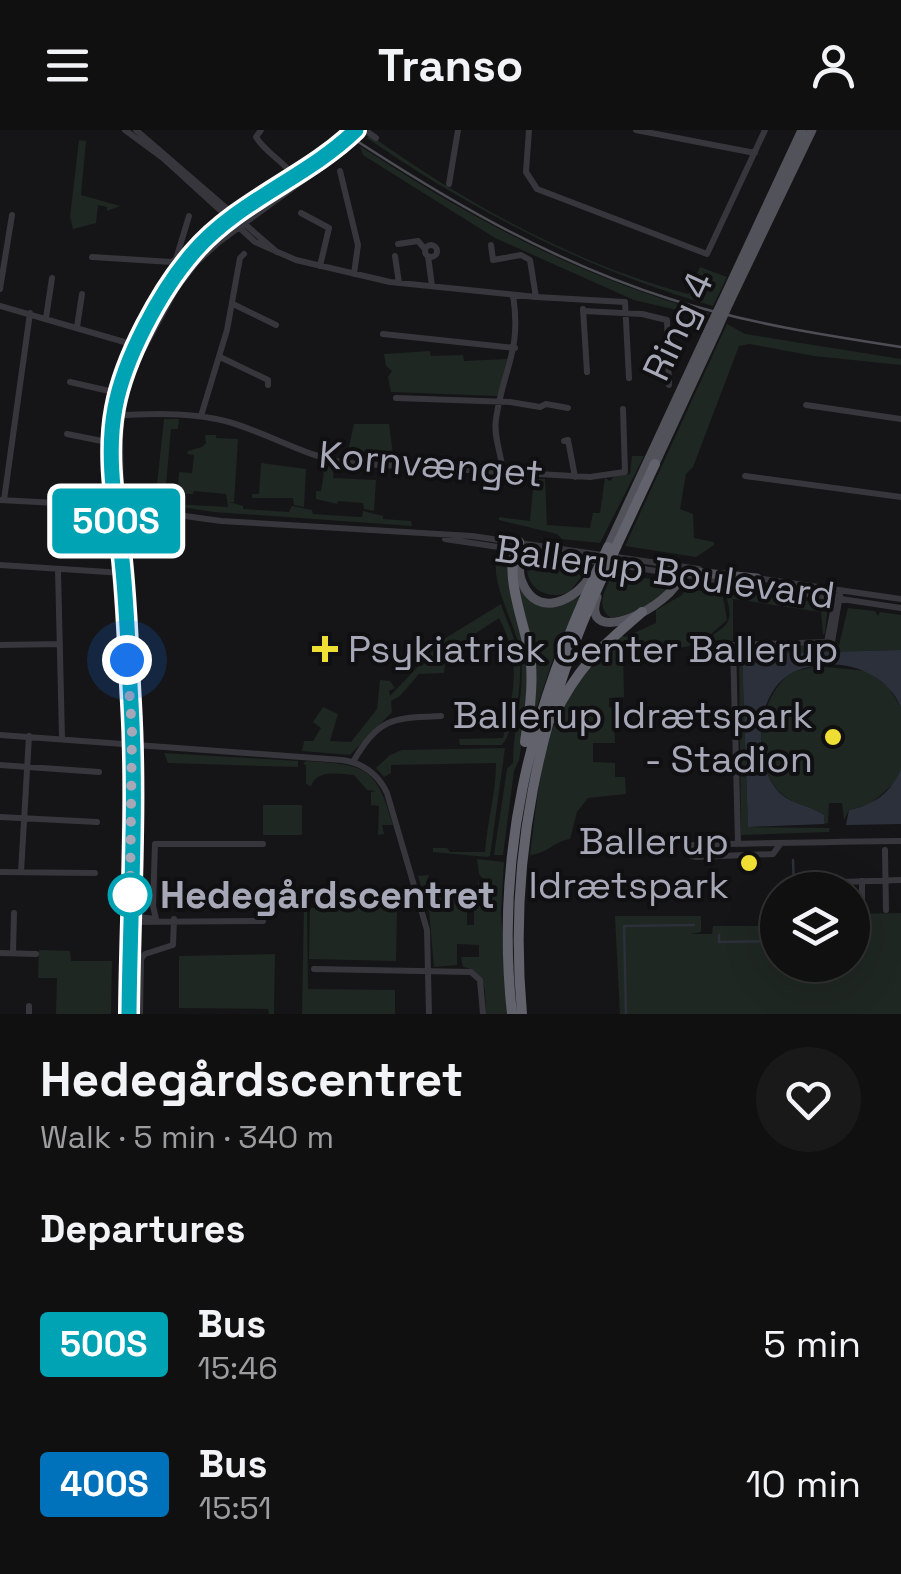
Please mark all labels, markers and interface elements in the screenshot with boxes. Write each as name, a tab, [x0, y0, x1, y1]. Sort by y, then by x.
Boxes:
text: Transo	[378, 37, 523, 94]
icon: menu	[40, 38, 95, 93]
icon: person	[806, 38, 861, 93]
street label: Ring 4	[632, 264, 724, 388]
street label: Kornvænget	[317, 430, 545, 498]
line badge: 500S	[46, 488, 186, 554]
text: 500S	[72, 499, 160, 543]
street label: Ballerup Boulevard	[492, 524, 838, 620]
place label: Psykiatrisk Center Ballerup	[348, 625, 839, 673]
your location	[102, 635, 152, 685]
marker: Psykiatrisk Center Ballerup	[312, 636, 338, 662]
place label: Ballerup Idrætspark - Stadion	[453, 691, 813, 783]
marker: Ballerup Idrætspark - Stadion	[822, 726, 844, 748]
place label: Ballerup Idrætspark	[529, 817, 729, 909]
marker: Ballerup Idrætspark	[738, 852, 760, 874]
place label: Hedegårdscentret	[160, 871, 495, 919]
map controls	[760, 872, 870, 982]
button: layers	[760, 872, 870, 982]
marker: Hedegårdscentret	[109, 874, 151, 916]
button: heart	[756, 1047, 861, 1152]
text: Hedegårdscentret	[40, 1049, 463, 1110]
text: Walk · 5 min · 340 m	[40, 1117, 334, 1157]
text: Departures	[40, 1205, 245, 1253]
text: Bus	[198, 1300, 266, 1348]
text: 5 min	[763, 1320, 861, 1368]
text: 500S	[60, 1322, 148, 1366]
text: 15:46	[198, 1348, 278, 1388]
text: Bus	[199, 1440, 267, 1488]
text: 10 min	[746, 1460, 861, 1508]
text: 400S	[60, 1462, 149, 1506]
text: 15:51	[199, 1488, 272, 1528]

